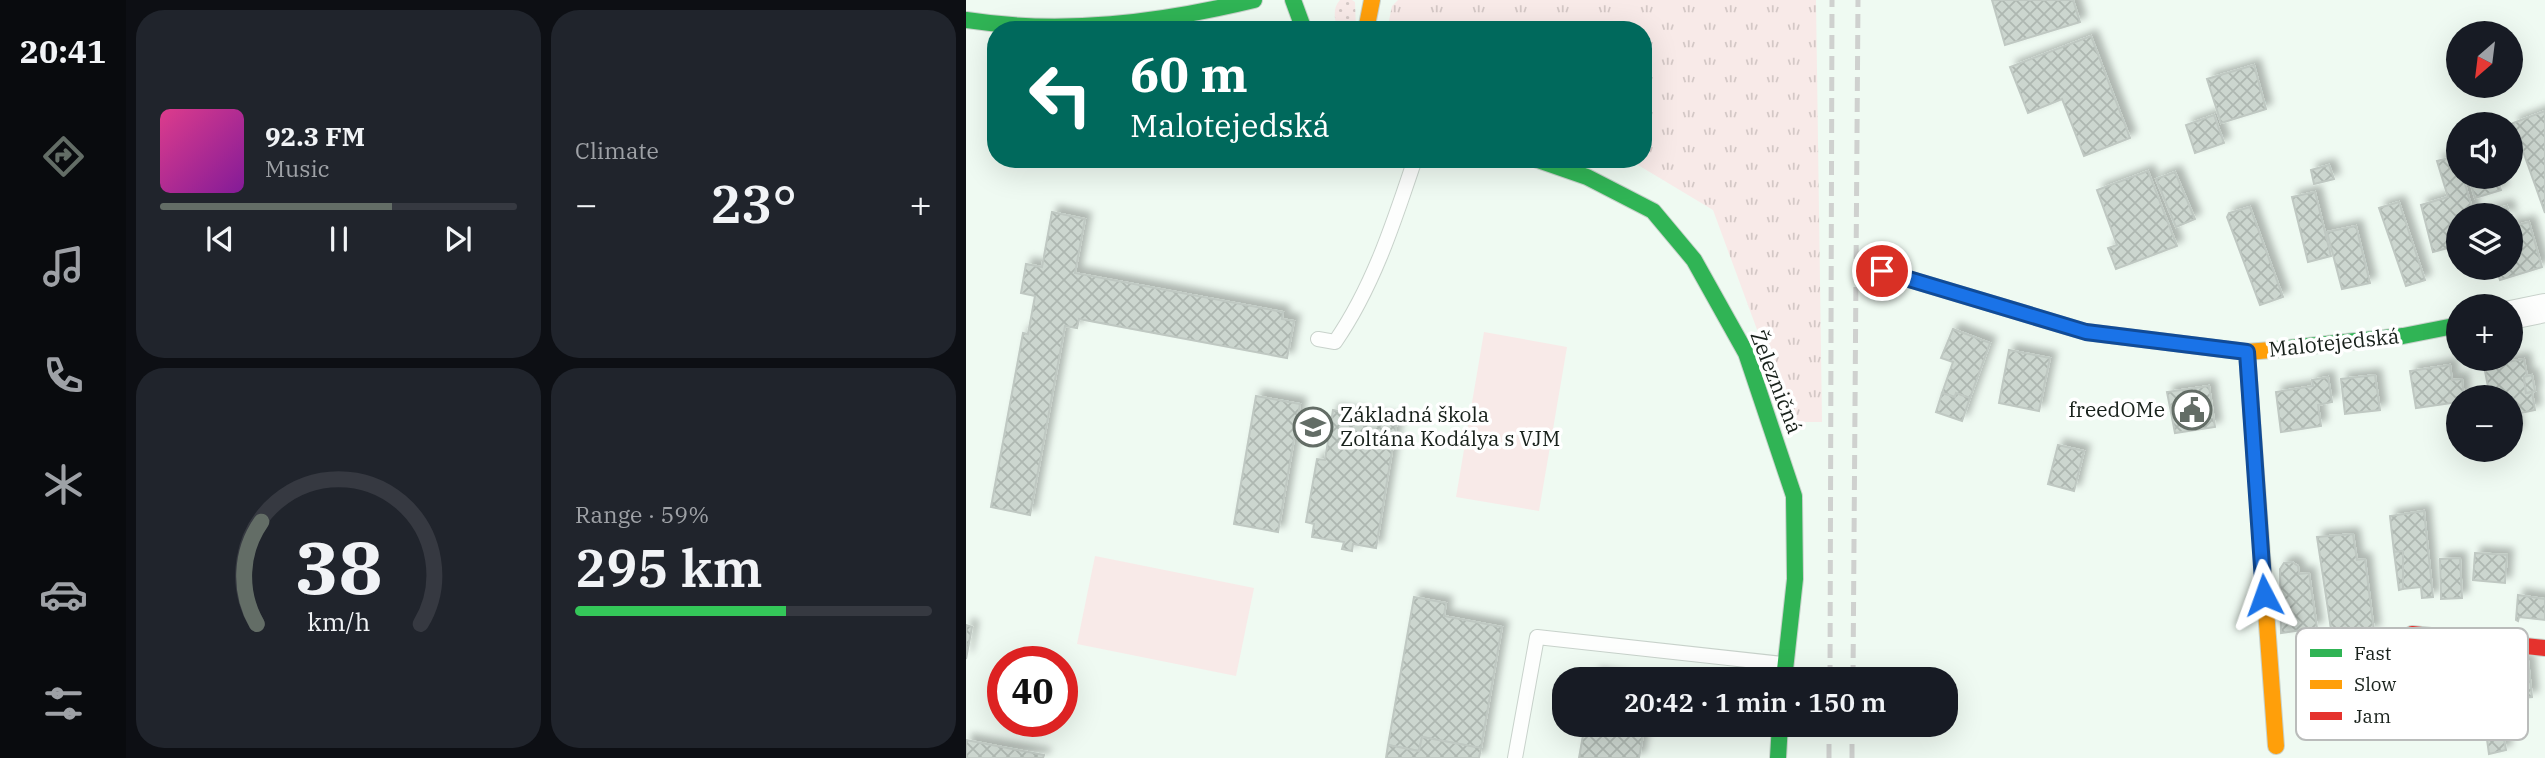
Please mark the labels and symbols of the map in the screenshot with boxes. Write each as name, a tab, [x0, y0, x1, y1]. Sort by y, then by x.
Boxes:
north arrow	[2446, 21, 2524, 98]
pin	[1852, 241, 1912, 301]
street label: Malotejedská	[2267, 321, 2401, 363]
street label: Železničná	[1744, 326, 1809, 437]
public building icon: freedOMe	[2171, 389, 2213, 431]
place label: freedOMe	[2068, 395, 2165, 423]
place label: Základná škola Zoltána Kodálya s VJM	[1340, 400, 1560, 452]
school or university icon: Základná škola Zoltána Kodálya s VJM	[1292, 406, 1334, 448]
position arrow	[2227, 558, 2301, 632]
legend	[2296, 628, 2528, 740]
text: Fast	[2354, 641, 2392, 665]
speed limit sign: 40	[987, 646, 1078, 737]
text: Slow	[2354, 672, 2396, 696]
text: Jam	[2354, 704, 2391, 728]

